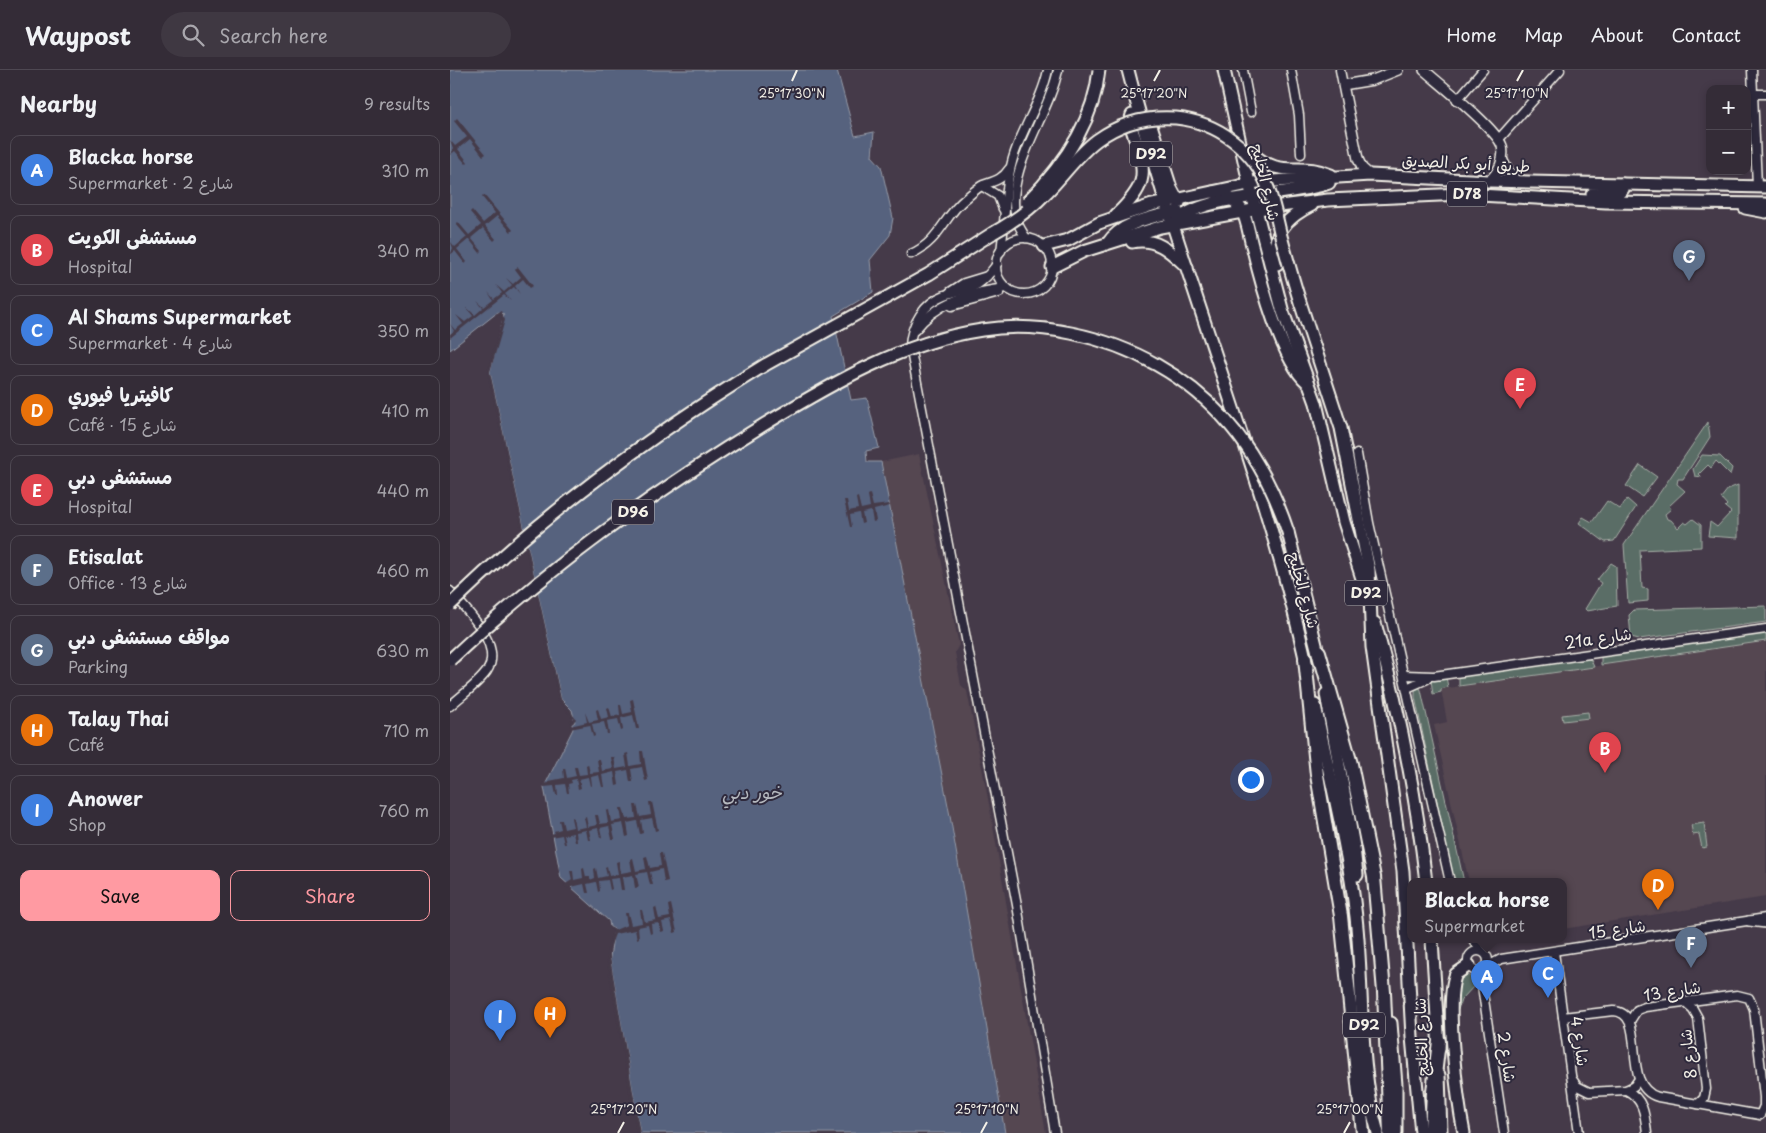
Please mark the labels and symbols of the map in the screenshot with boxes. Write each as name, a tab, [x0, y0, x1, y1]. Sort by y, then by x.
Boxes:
text: 25°17'30"N	[759, 84, 825, 102]
text: 25°17'20"N	[1120, 84, 1188, 102]
text: 25°17'10"N	[1485, 84, 1549, 102]
street label: شارع الخليج	[1245, 141, 1287, 223]
road number: D92	[1130, 142, 1172, 166]
street label: طريق أبو بكر الصديق	[1401, 147, 1531, 177]
road number: D78	[1447, 182, 1487, 206]
pin: G	[1673, 240, 1705, 281]
pin: E	[1504, 368, 1536, 409]
road number: D96	[612, 500, 654, 524]
street label: شارع الخليج	[1282, 549, 1327, 631]
road number: D92	[1345, 580, 1387, 606]
street label: 21a شارع	[1563, 620, 1633, 655]
pin: B	[1589, 732, 1621, 773]
your location	[1238, 767, 1264, 793]
water label: خور دبي	[722, 778, 782, 809]
pin: D	[1642, 869, 1674, 910]
street label: شارع 15	[1587, 912, 1647, 945]
pin: F	[1675, 927, 1707, 968]
pin: C	[1532, 957, 1564, 998]
pin: A	[1471, 960, 1503, 1001]
street label: شارع 13	[1642, 974, 1702, 1007]
pin: H	[534, 997, 566, 1038]
street label: شارع الخليج	[1407, 997, 1434, 1077]
pin: I	[484, 1000, 516, 1041]
road number: D92	[1343, 1012, 1385, 1038]
street label: شارع 4	[1565, 1014, 1596, 1068]
street label: شارع 8	[1672, 1028, 1703, 1080]
street label: شارع 2	[1492, 1030, 1523, 1084]
text: 25°17'20"N	[590, 1100, 658, 1118]
text: 25°17'10"N	[955, 1100, 1019, 1118]
text: 25°17'00"N	[1316, 1100, 1384, 1118]

